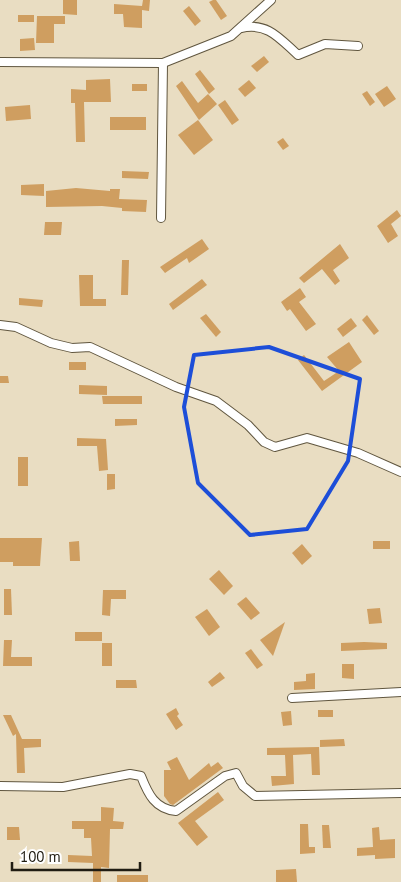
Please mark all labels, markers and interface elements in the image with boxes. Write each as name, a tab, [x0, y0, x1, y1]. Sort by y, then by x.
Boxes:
scale bar	[12, 840, 140, 872]
text: 100 m	[20, 847, 61, 866]

